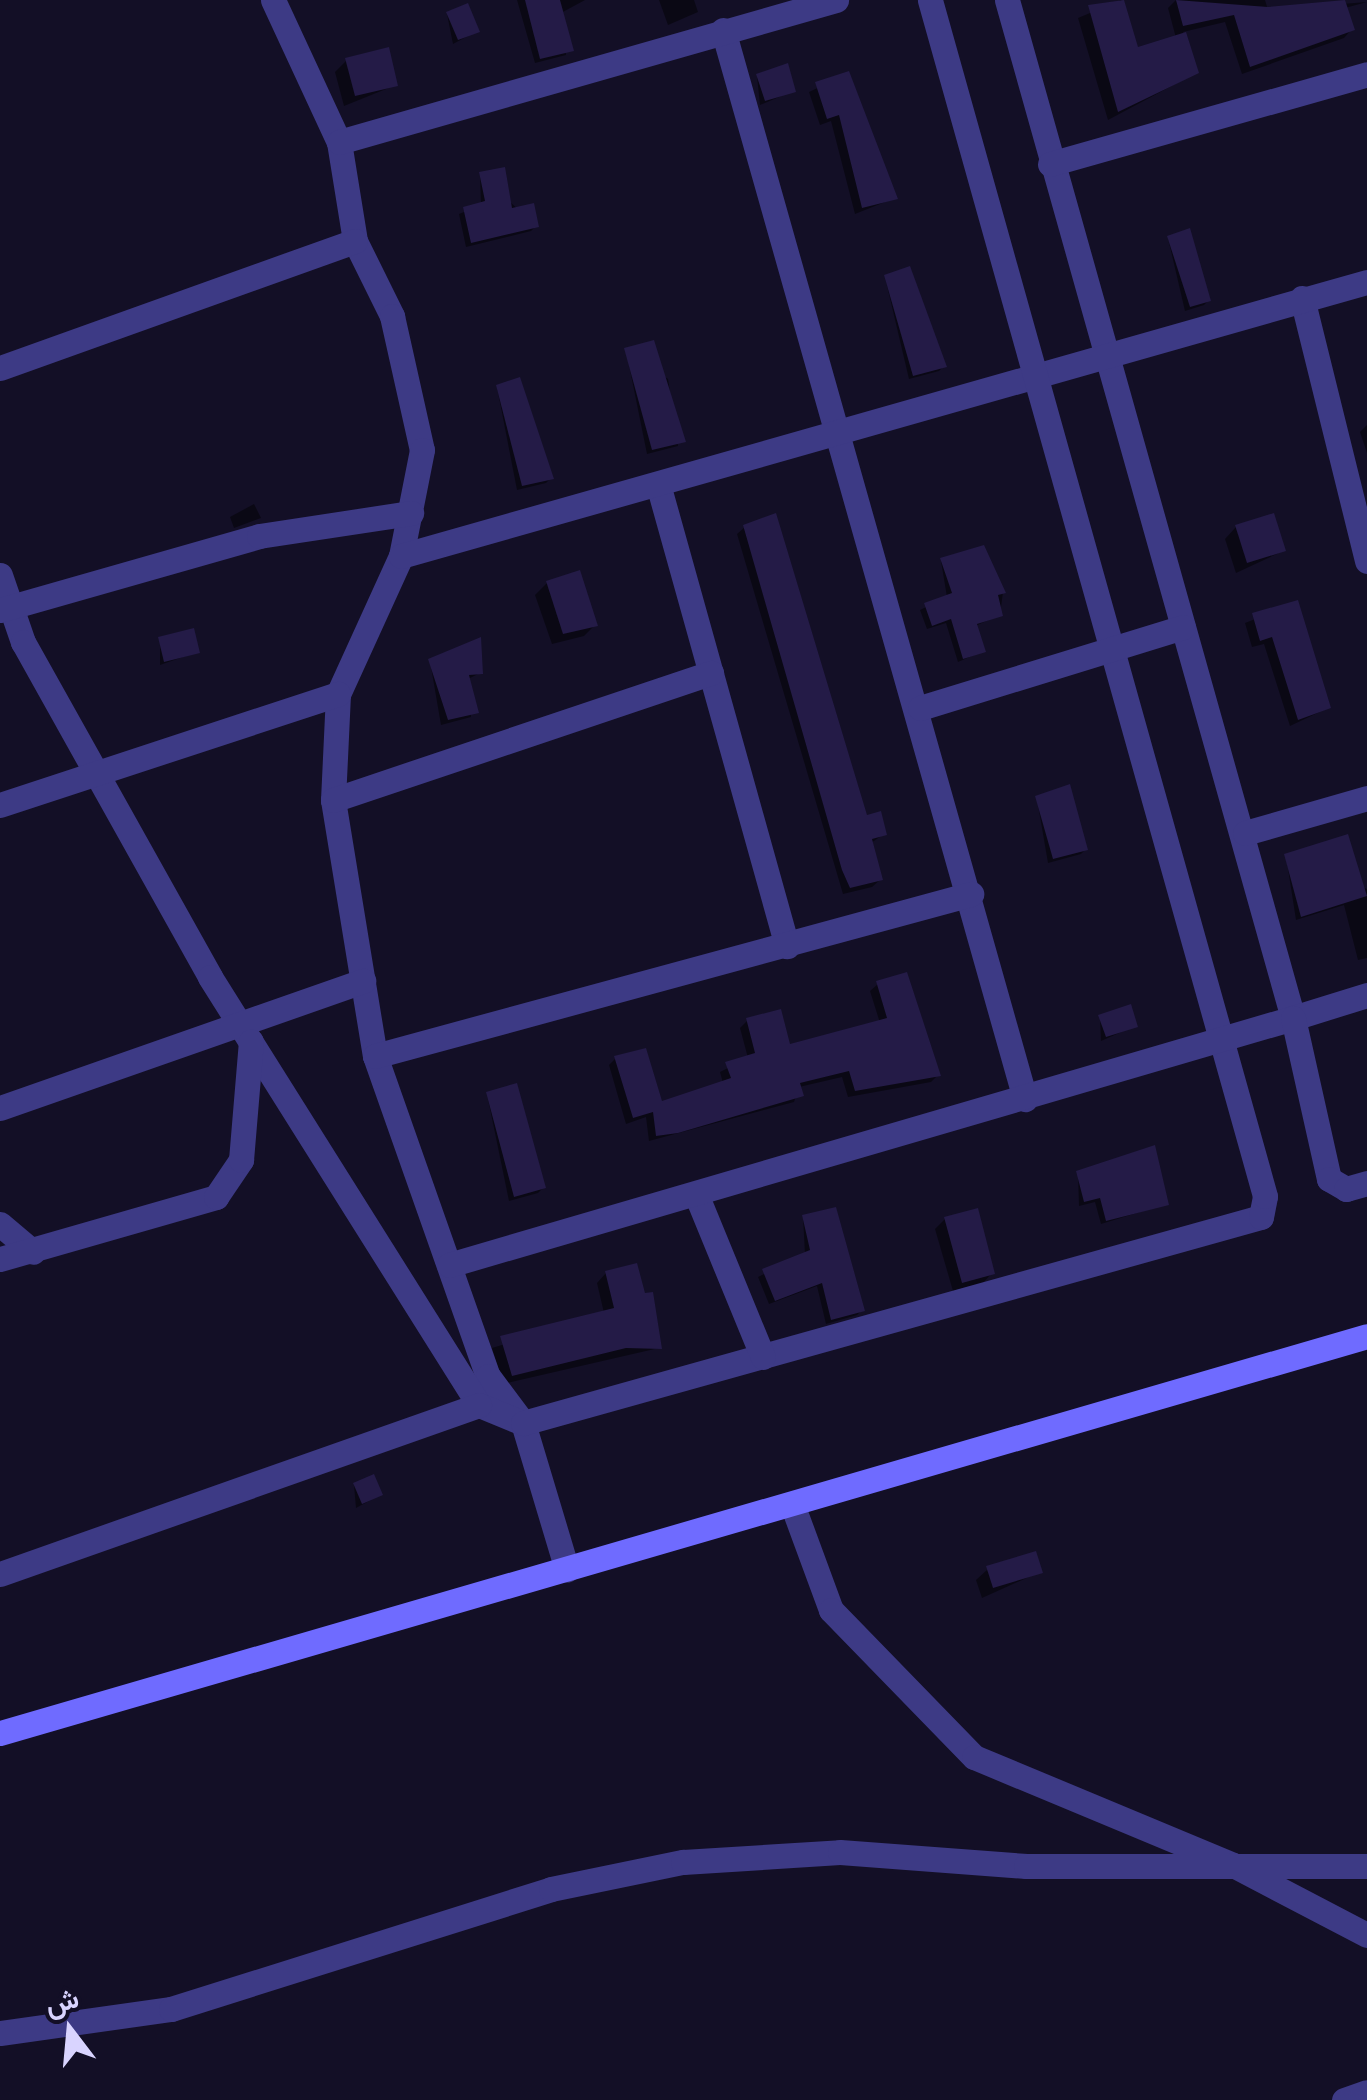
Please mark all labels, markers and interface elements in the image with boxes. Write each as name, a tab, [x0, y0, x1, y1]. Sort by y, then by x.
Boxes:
north arrow	[20, 1980, 120, 2080]
text: ش	[41, 1981, 82, 2021]

